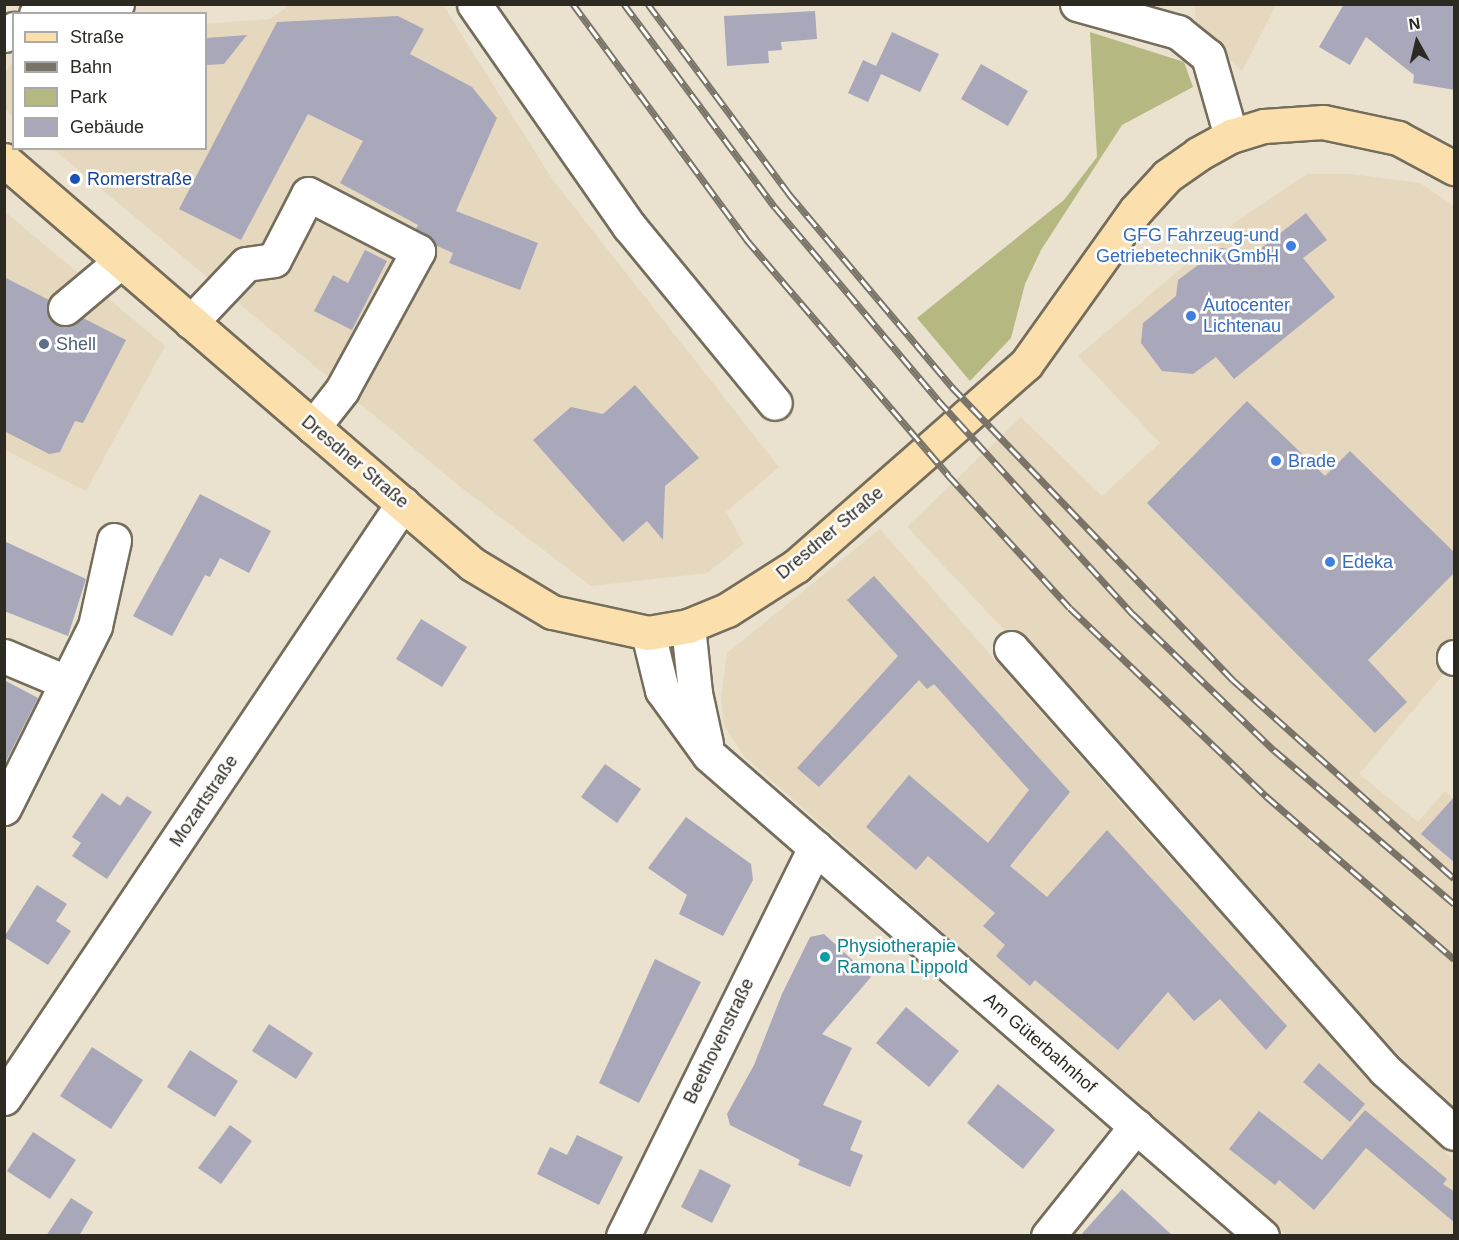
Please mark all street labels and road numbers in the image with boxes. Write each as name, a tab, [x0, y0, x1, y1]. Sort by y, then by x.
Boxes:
street label: Dresdner Straße	[297, 411, 413, 513]
street label: Dresdner Straße	[772, 482, 888, 584]
street label: Mozartstraße	[165, 751, 243, 851]
street label: Beethovenstraße	[679, 975, 759, 1107]
street label: Am Güterbahnhof	[979, 988, 1101, 1098]

